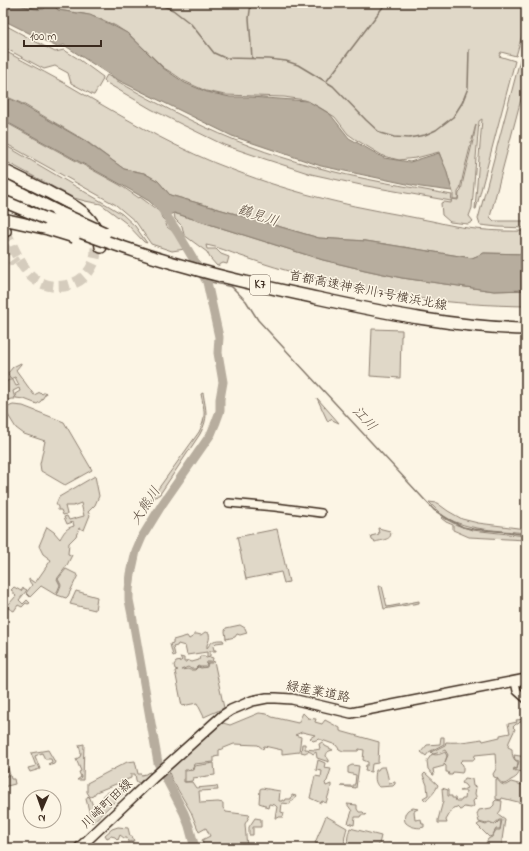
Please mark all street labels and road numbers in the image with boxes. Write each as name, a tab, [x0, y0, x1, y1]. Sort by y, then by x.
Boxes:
street label: 首都高速神奈川7号横浜北線	[287, 266, 450, 316]
road number: K7	[250, 275, 270, 295]
street label: 緑産業道路	[284, 676, 352, 708]
street label: 川崎町田線	[77, 774, 138, 833]

